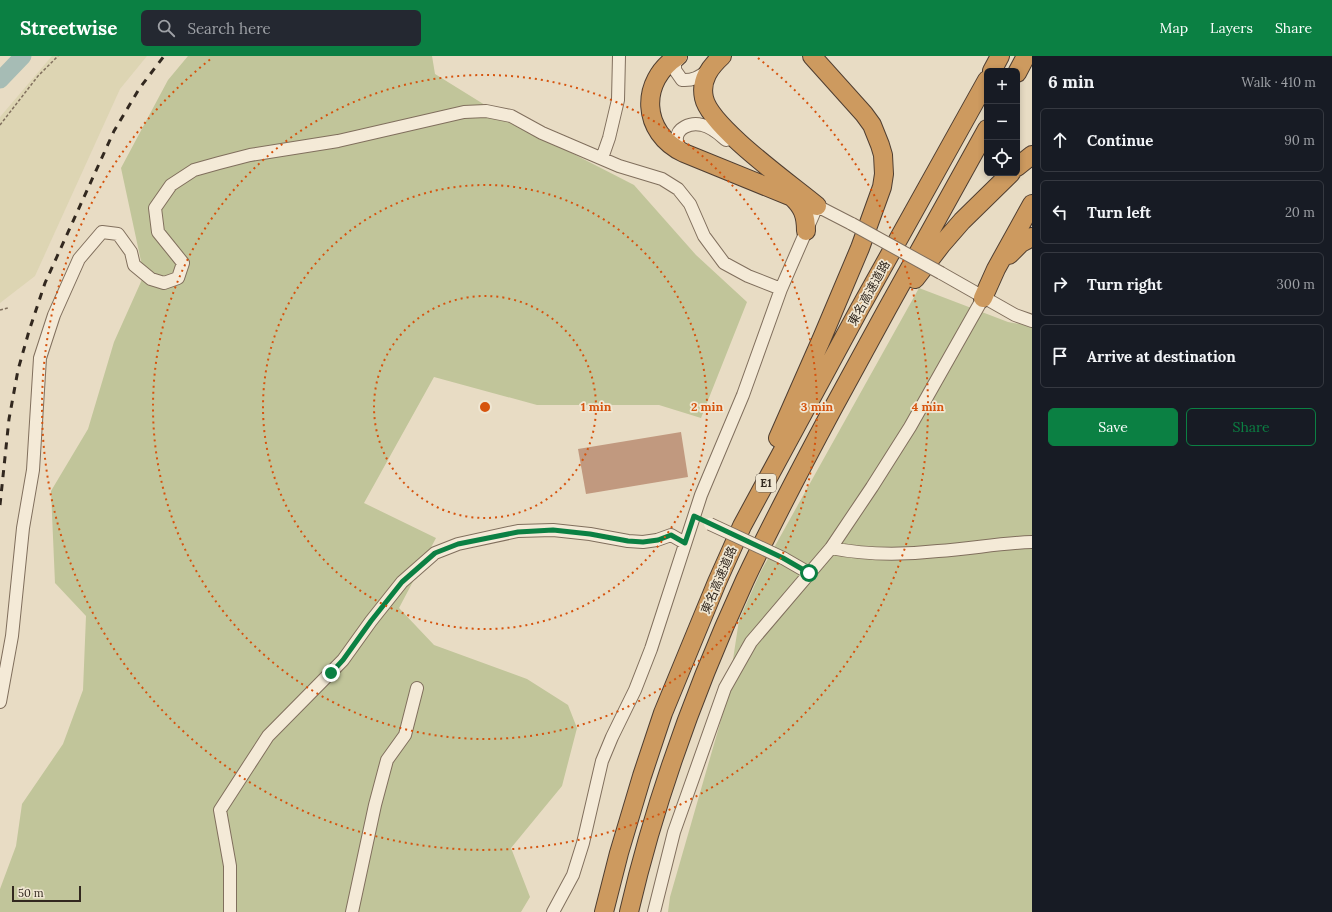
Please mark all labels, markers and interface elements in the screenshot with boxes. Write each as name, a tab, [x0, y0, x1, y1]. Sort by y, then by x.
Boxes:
search box	[141, 10, 421, 46]
text: Streetwise	[20, 16, 117, 40]
icon: search	[155, 17, 177, 39]
text: Search here	[187, 19, 271, 38]
text: Map	[1160, 19, 1188, 37]
text: Layers	[1210, 19, 1253, 37]
text: Share	[1275, 19, 1312, 37]
map controls	[984, 68, 1020, 176]
button: +	[984, 68, 1020, 104]
text: 6 min	[1048, 71, 1094, 93]
text: Walk · 410 m	[1241, 74, 1316, 91]
button: −	[984, 104, 1020, 140]
icon: ahead	[1049, 129, 1071, 151]
text: Continue	[1087, 131, 1153, 150]
text: 90 m	[1284, 132, 1315, 149]
button: locate	[984, 140, 1020, 176]
icon: left	[1049, 201, 1071, 223]
text: Turn left	[1087, 203, 1151, 222]
text: 20 m	[1285, 204, 1315, 221]
street label: 東名高速道路	[845, 258, 893, 328]
icon: right	[1049, 273, 1071, 295]
text: Turn right	[1087, 275, 1163, 294]
text: 300 m	[1277, 276, 1315, 293]
icon: arrive	[1049, 345, 1071, 367]
text: Arrive at destination	[1087, 347, 1236, 366]
text: 1 min	[581, 399, 612, 414]
text: 2 min	[691, 399, 723, 414]
text: 3 min	[801, 399, 834, 414]
text: 4 min	[912, 399, 945, 414]
centre of rings	[478, 400, 492, 414]
button: Save	[1048, 408, 1178, 446]
button: Share	[1186, 408, 1316, 446]
road number: E1	[756, 474, 776, 492]
street label: 東名高速道路	[698, 544, 740, 616]
route start	[800, 564, 818, 582]
route end	[322, 664, 340, 682]
scale bar	[12, 884, 81, 903]
text: 50 m	[18, 886, 44, 900]

